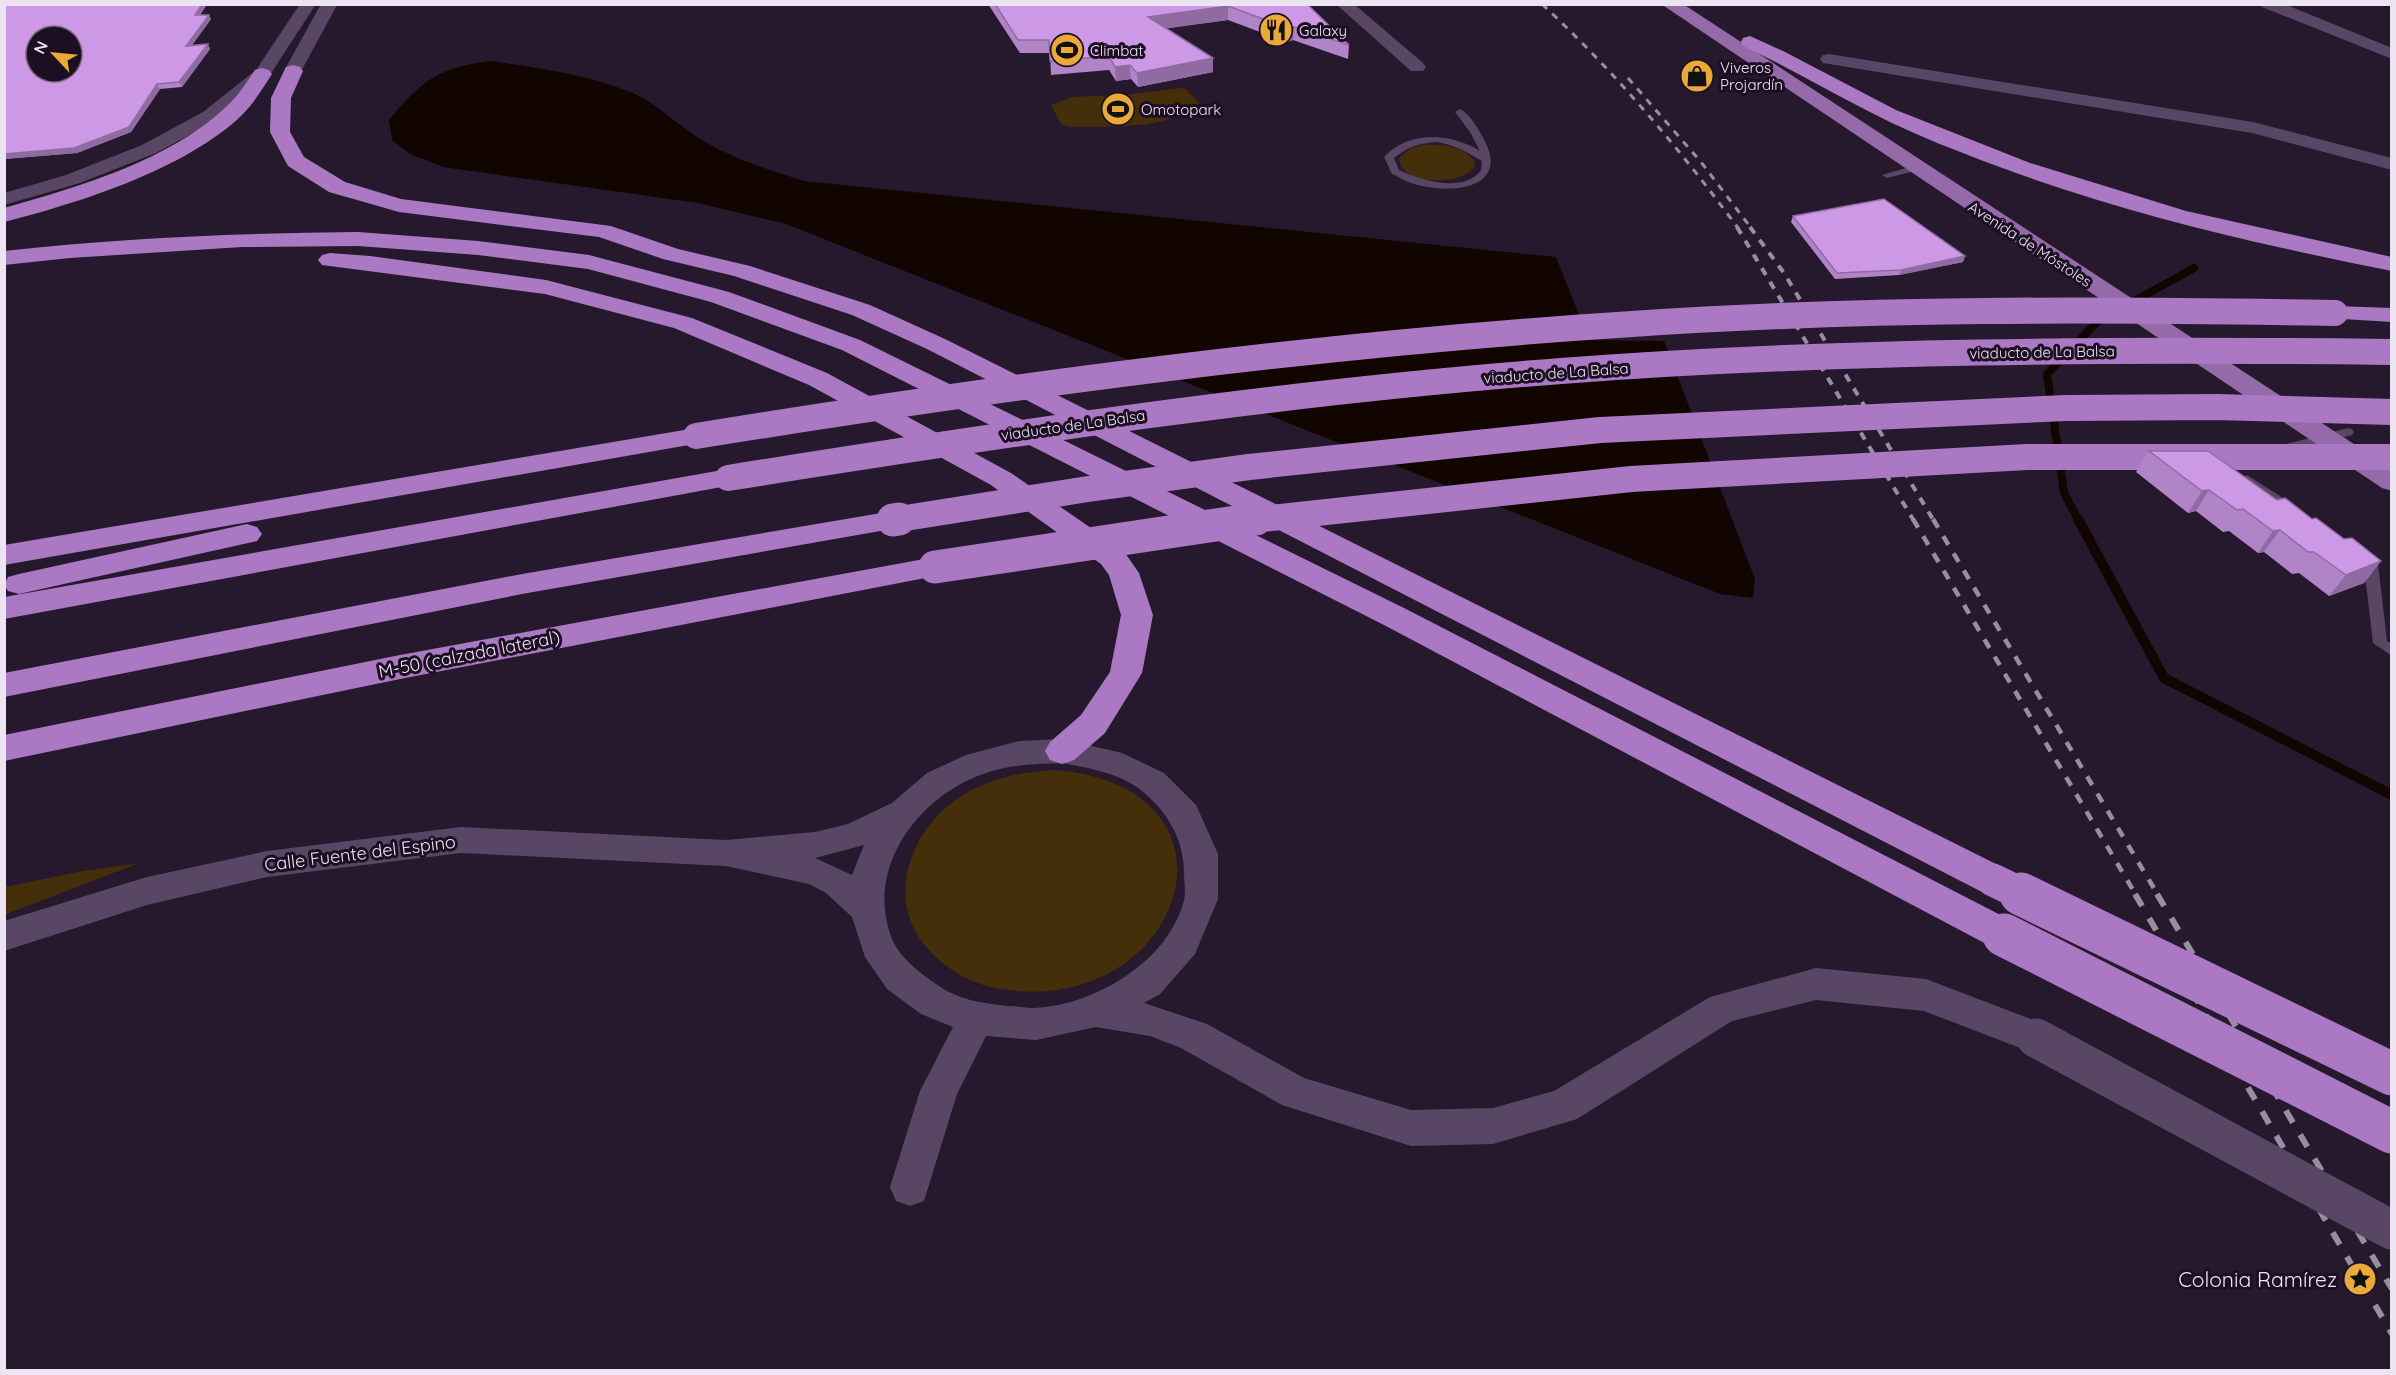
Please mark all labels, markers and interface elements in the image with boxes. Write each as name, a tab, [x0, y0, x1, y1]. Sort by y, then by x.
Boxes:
restaurant icon: Galaxy	[1258, 12, 1294, 48]
place label: Galaxy	[1299, 21, 1347, 40]
north arrow	[24, 24, 84, 84]
sports icon: Climbat	[1049, 32, 1085, 68]
text: N	[29, 38, 52, 57]
place label: Climbat	[1090, 41, 1143, 60]
shop icon: Viveros Projardín	[1679, 58, 1715, 94]
place label: Viveros Projardín	[1720, 58, 1783, 94]
sports icon: Omotopark	[1100, 91, 1136, 127]
place label: Omotopark	[1141, 100, 1221, 119]
street label: Avenida de Móstoles	[1965, 197, 2095, 291]
street label: viaducto de La Balsa	[1969, 341, 2115, 363]
street label: viaducto de La Balsa	[1483, 358, 1629, 388]
street label: viaducto de La Balsa	[1000, 405, 1146, 445]
street label: M-50 (calzada lateral)	[376, 625, 562, 683]
street label: Calle Fuente del Espino	[263, 830, 457, 876]
place icon: Colonia Ramírez	[2342, 1261, 2378, 1297]
place label: Colonia Ramírez	[2178, 1266, 2337, 1292]

